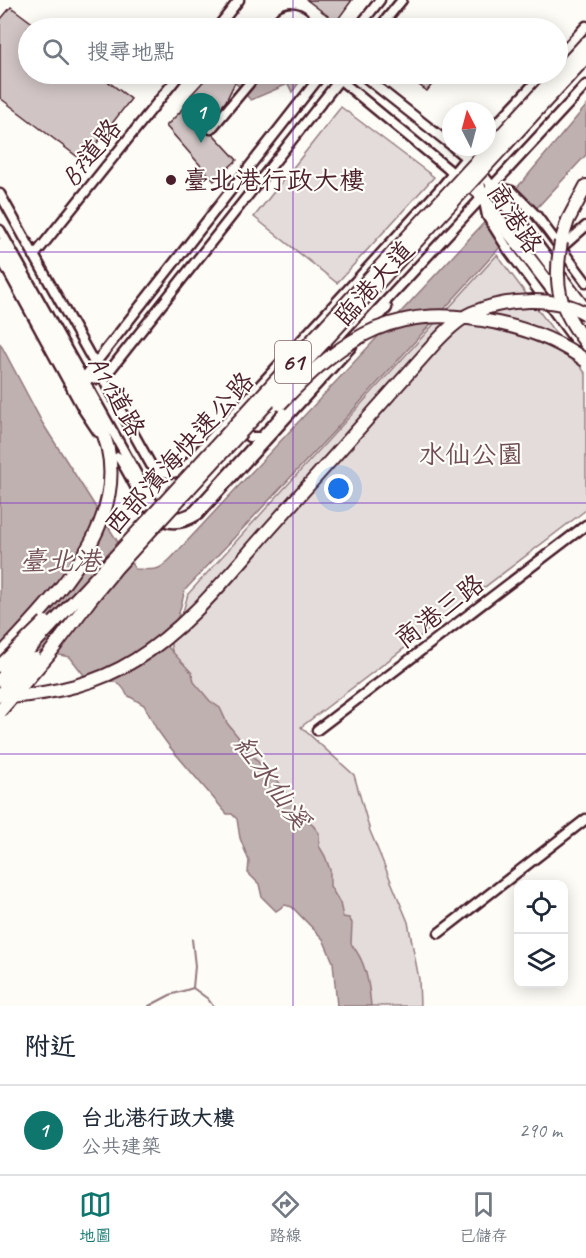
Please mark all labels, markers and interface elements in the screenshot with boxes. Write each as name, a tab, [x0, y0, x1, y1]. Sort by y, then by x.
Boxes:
search box	[18, 18, 568, 84]
icon: search	[39, 35, 72, 68]
text: 搜尋地點	[87, 38, 175, 66]
pin: 1	[182, 94, 220, 143]
north arrow	[442, 102, 496, 156]
street label: B7道路	[54, 112, 129, 193]
place label: 臺北港行政大樓	[183, 164, 365, 197]
marker: 臺北港行政大樓	[164, 173, 178, 187]
street label: 商港路	[479, 177, 550, 260]
street label: 臨港大道	[327, 234, 421, 333]
road number: 61	[275, 341, 311, 383]
street label: A11道路	[81, 350, 152, 443]
street label: 西部濱海快速公路	[98, 365, 261, 542]
park label: 水仙公園	[419, 438, 523, 471]
your location	[324, 474, 353, 503]
water label: 臺北港	[20, 544, 103, 578]
street label: 商港三路	[388, 567, 491, 656]
water label: 紅水仙溪	[227, 728, 319, 837]
map controls	[514, 880, 568, 988]
button: locate	[514, 880, 568, 934]
button: layers	[514, 934, 568, 988]
text: 附近	[24, 1030, 76, 1063]
text: 台北港行政大樓	[81, 1104, 235, 1132]
text: 1	[39, 1118, 48, 1143]
text: 290 m	[519, 1118, 562, 1143]
text: 公共建築	[81, 1134, 161, 1159]
tab: 地圖	[79, 1188, 112, 1246]
tab: 路線	[269, 1188, 302, 1246]
tab: 已儲存	[459, 1188, 507, 1246]

